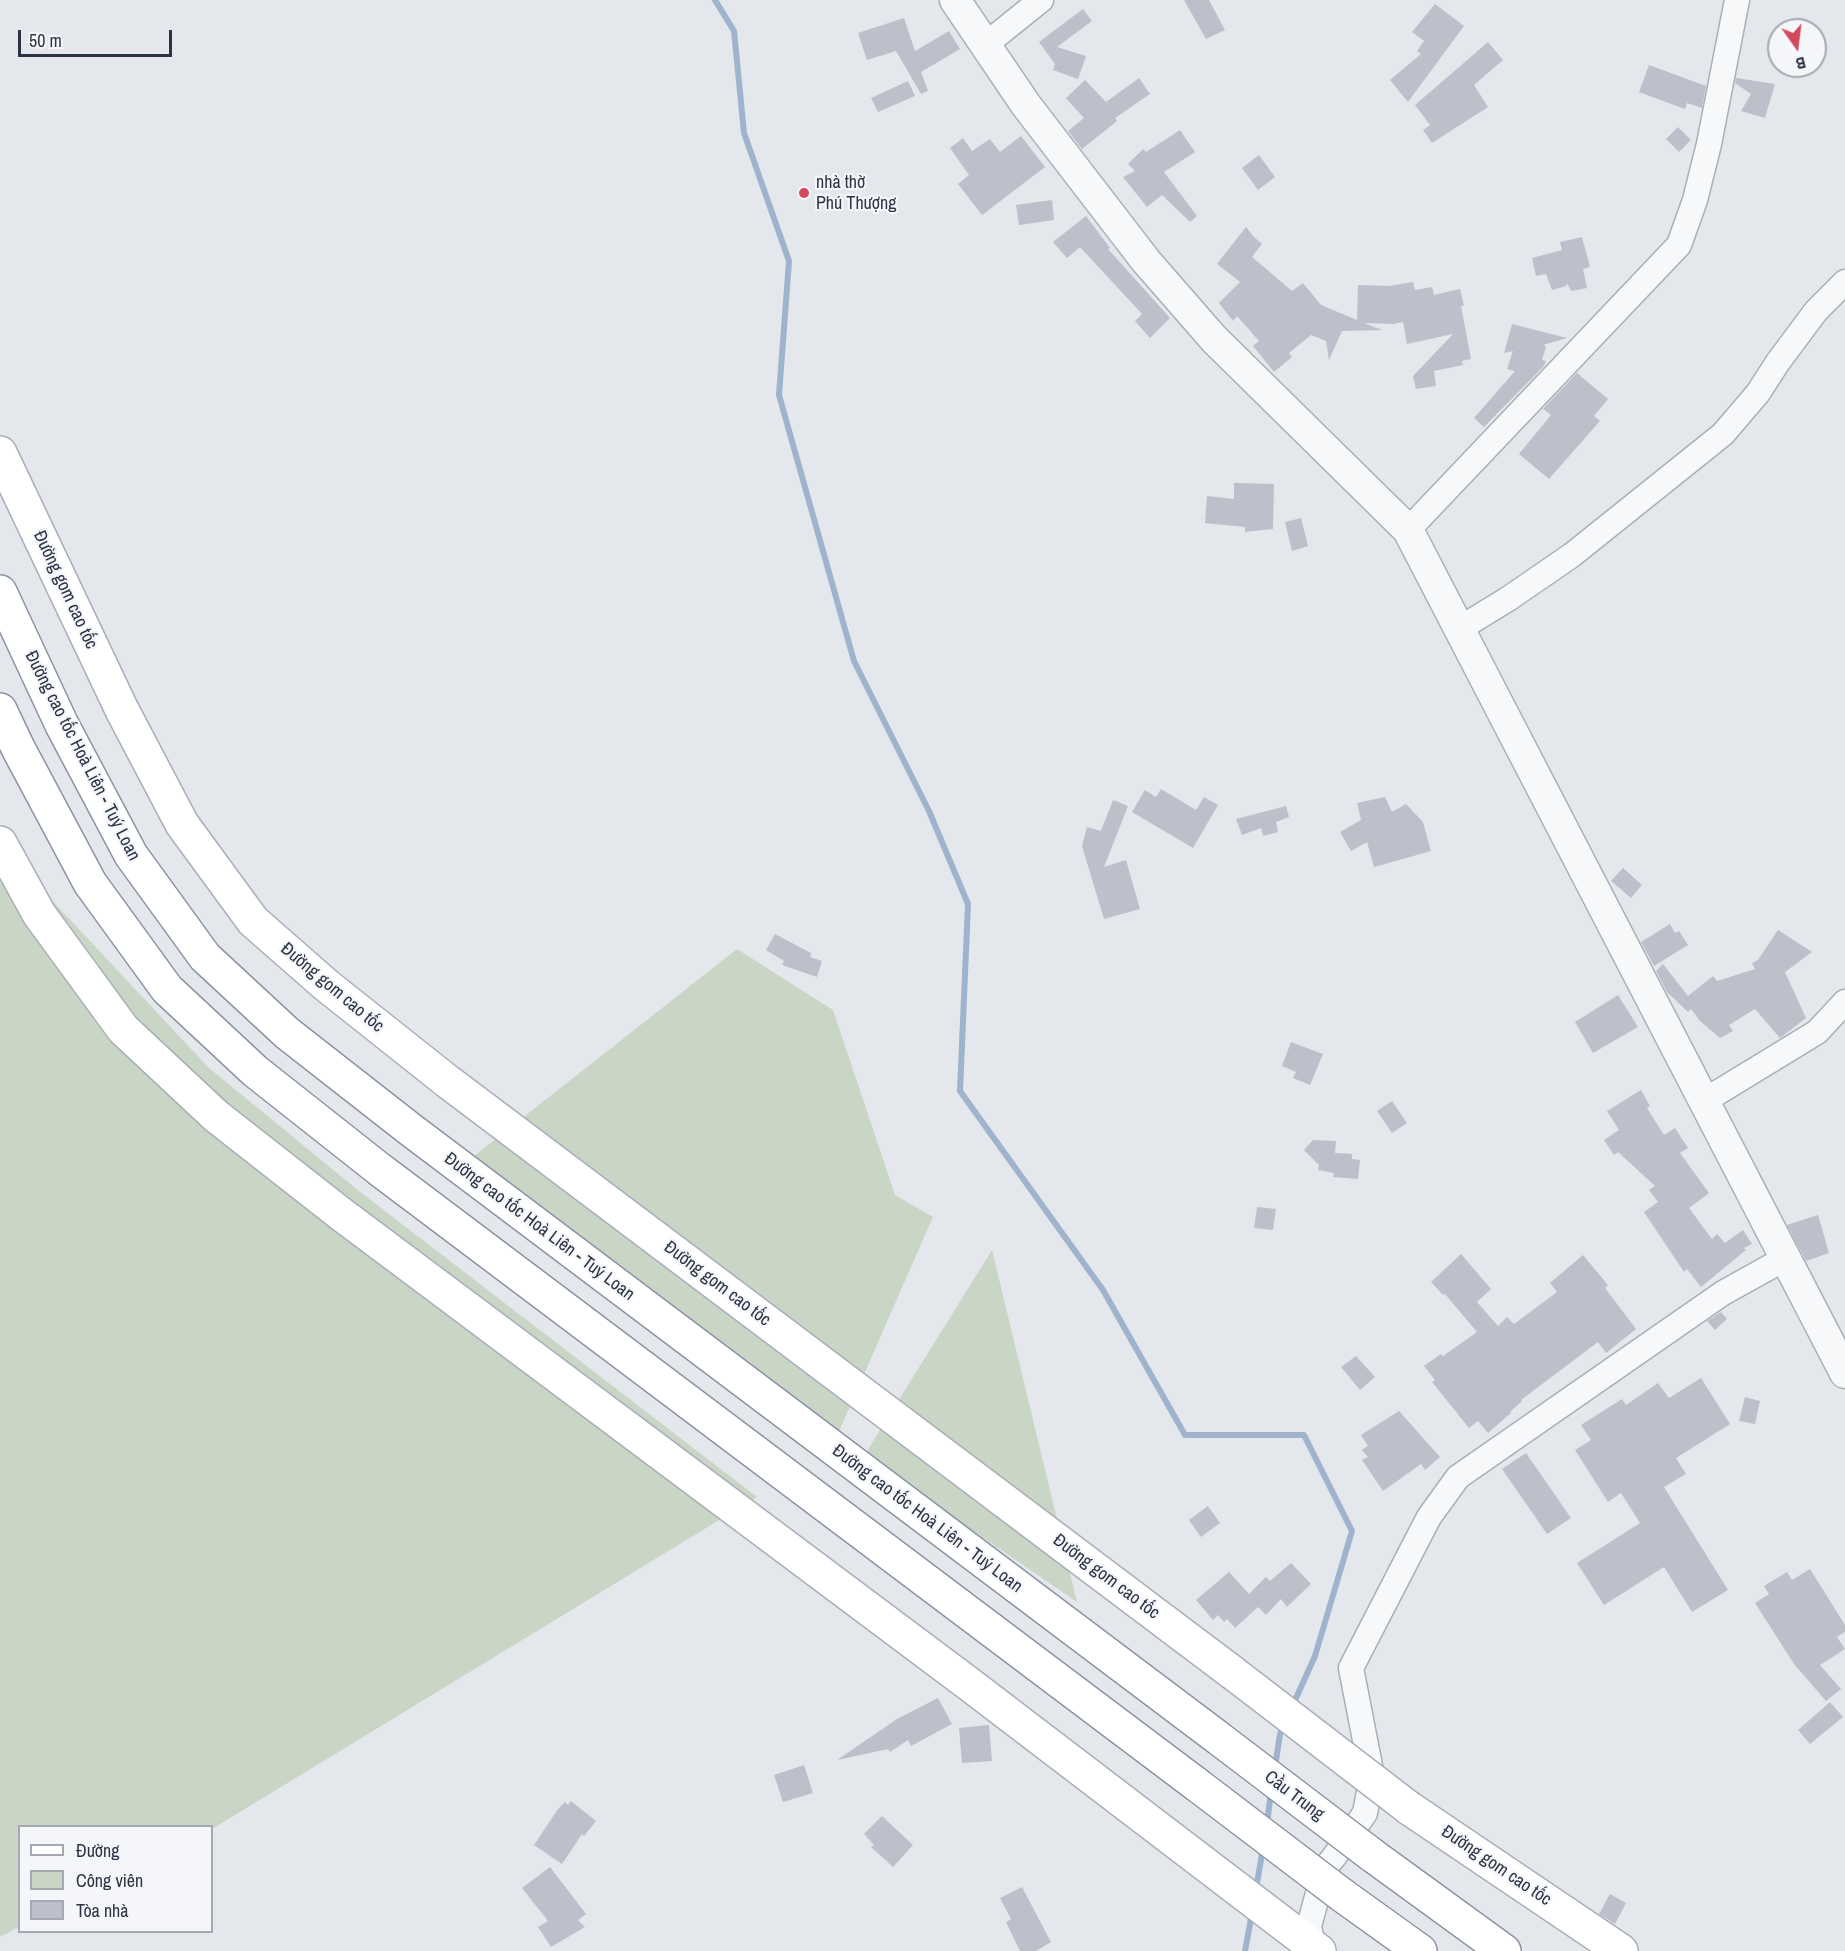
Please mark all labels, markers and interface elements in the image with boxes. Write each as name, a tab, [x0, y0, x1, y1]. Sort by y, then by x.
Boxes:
scale bar	[21, 18, 176, 56]
north arrow	[1767, 18, 1827, 78]
text: 50 m	[29, 28, 62, 53]
text: B	[1794, 52, 1808, 75]
place label: nhà thờ Phú Thượng	[816, 172, 896, 214]
marker: nhà thờ Phú Thượng	[797, 186, 811, 200]
street label: Đường gom cao tốc	[28, 527, 102, 653]
street label: Đường cao tốc Hoà Liên - Tuý Loan	[20, 647, 144, 865]
street label: Đường gom cao tốc	[276, 939, 388, 1037]
street label: Đường cao tốc Hoà Liên - Tuý Loan	[440, 1148, 638, 1306]
street label: Đường gom cao tốc	[659, 1237, 775, 1331]
street label: Đường cao tốc Hoà Liên - Tuý Loan	[828, 1440, 1026, 1598]
street label: Đường gom cao tốc	[1048, 1530, 1164, 1624]
street label: Cầu Trung	[1260, 1767, 1328, 1825]
street label: Đường gom cao tốc	[1437, 1821, 1555, 1911]
legend	[18, 1825, 213, 1933]
text: Đường	[76, 1838, 120, 1863]
text: Công viên	[76, 1868, 143, 1893]
text: Tòa nhà	[76, 1898, 129, 1923]

